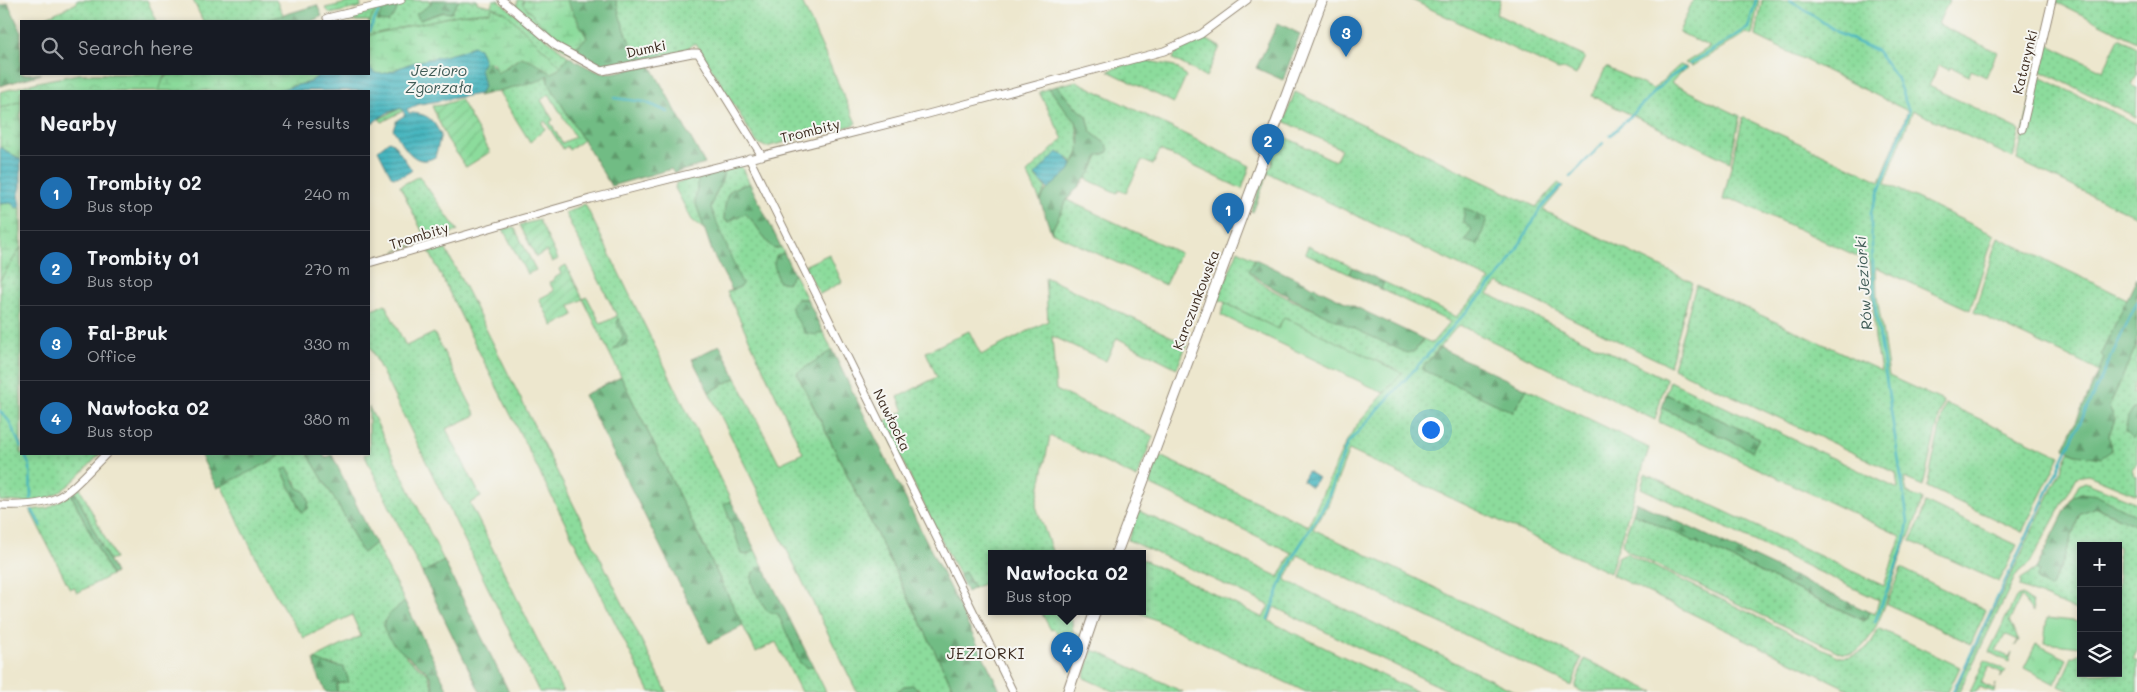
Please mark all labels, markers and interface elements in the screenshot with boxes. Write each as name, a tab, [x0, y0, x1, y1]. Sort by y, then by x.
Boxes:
pin: 3	[1330, 16, 1362, 57]
search box	[20, 20, 370, 75]
street label: Katarynki	[2007, 28, 2042, 96]
icon: search	[38, 34, 66, 62]
text: Search here	[78, 35, 194, 60]
street label: Dumki	[624, 35, 668, 62]
water label: Jezioro Zgorzała	[406, 60, 472, 97]
text: Nearby	[40, 109, 117, 136]
text: 4 results	[282, 112, 350, 133]
street label: Trombity	[778, 114, 842, 147]
pin: 2	[1252, 124, 1284, 165]
text: Trombity 02	[87, 170, 202, 195]
text: 1	[52, 183, 60, 204]
text: 240 m	[304, 183, 350, 204]
pin: 1	[1212, 193, 1244, 234]
text: Bus stop	[87, 195, 153, 216]
street label: Trombity	[387, 218, 451, 254]
water label: Rów Jeziorki	[1850, 235, 1876, 331]
text: Trombity 01	[87, 245, 199, 270]
street label: Karczunkowska	[1168, 247, 1223, 352]
text: 2	[52, 258, 60, 279]
text: 270 m	[304, 258, 350, 279]
text: Bus stop	[87, 270, 153, 291]
text: Fal-Bruk	[87, 320, 168, 345]
text: 3	[51, 333, 61, 354]
text: 330 m	[304, 333, 350, 354]
text: Office	[87, 345, 136, 366]
street label: Nawłocka	[869, 386, 916, 454]
text: Nawłocka 02	[87, 395, 209, 420]
text: 4	[51, 408, 61, 429]
text: 380 m	[303, 408, 350, 429]
your location	[1418, 417, 1444, 443]
text: Bus stop	[87, 420, 153, 441]
map controls	[2077, 542, 2122, 677]
button: +	[2077, 542, 2122, 587]
popup	[988, 550, 1146, 615]
text: Nawłocka 02	[1006, 560, 1128, 585]
text: Bus stop	[1006, 585, 1072, 606]
button: −	[2077, 587, 2122, 632]
pin: 4	[1051, 632, 1083, 673]
button: layers	[2077, 632, 2122, 677]
district label: JEZIORKI	[947, 643, 1025, 663]

